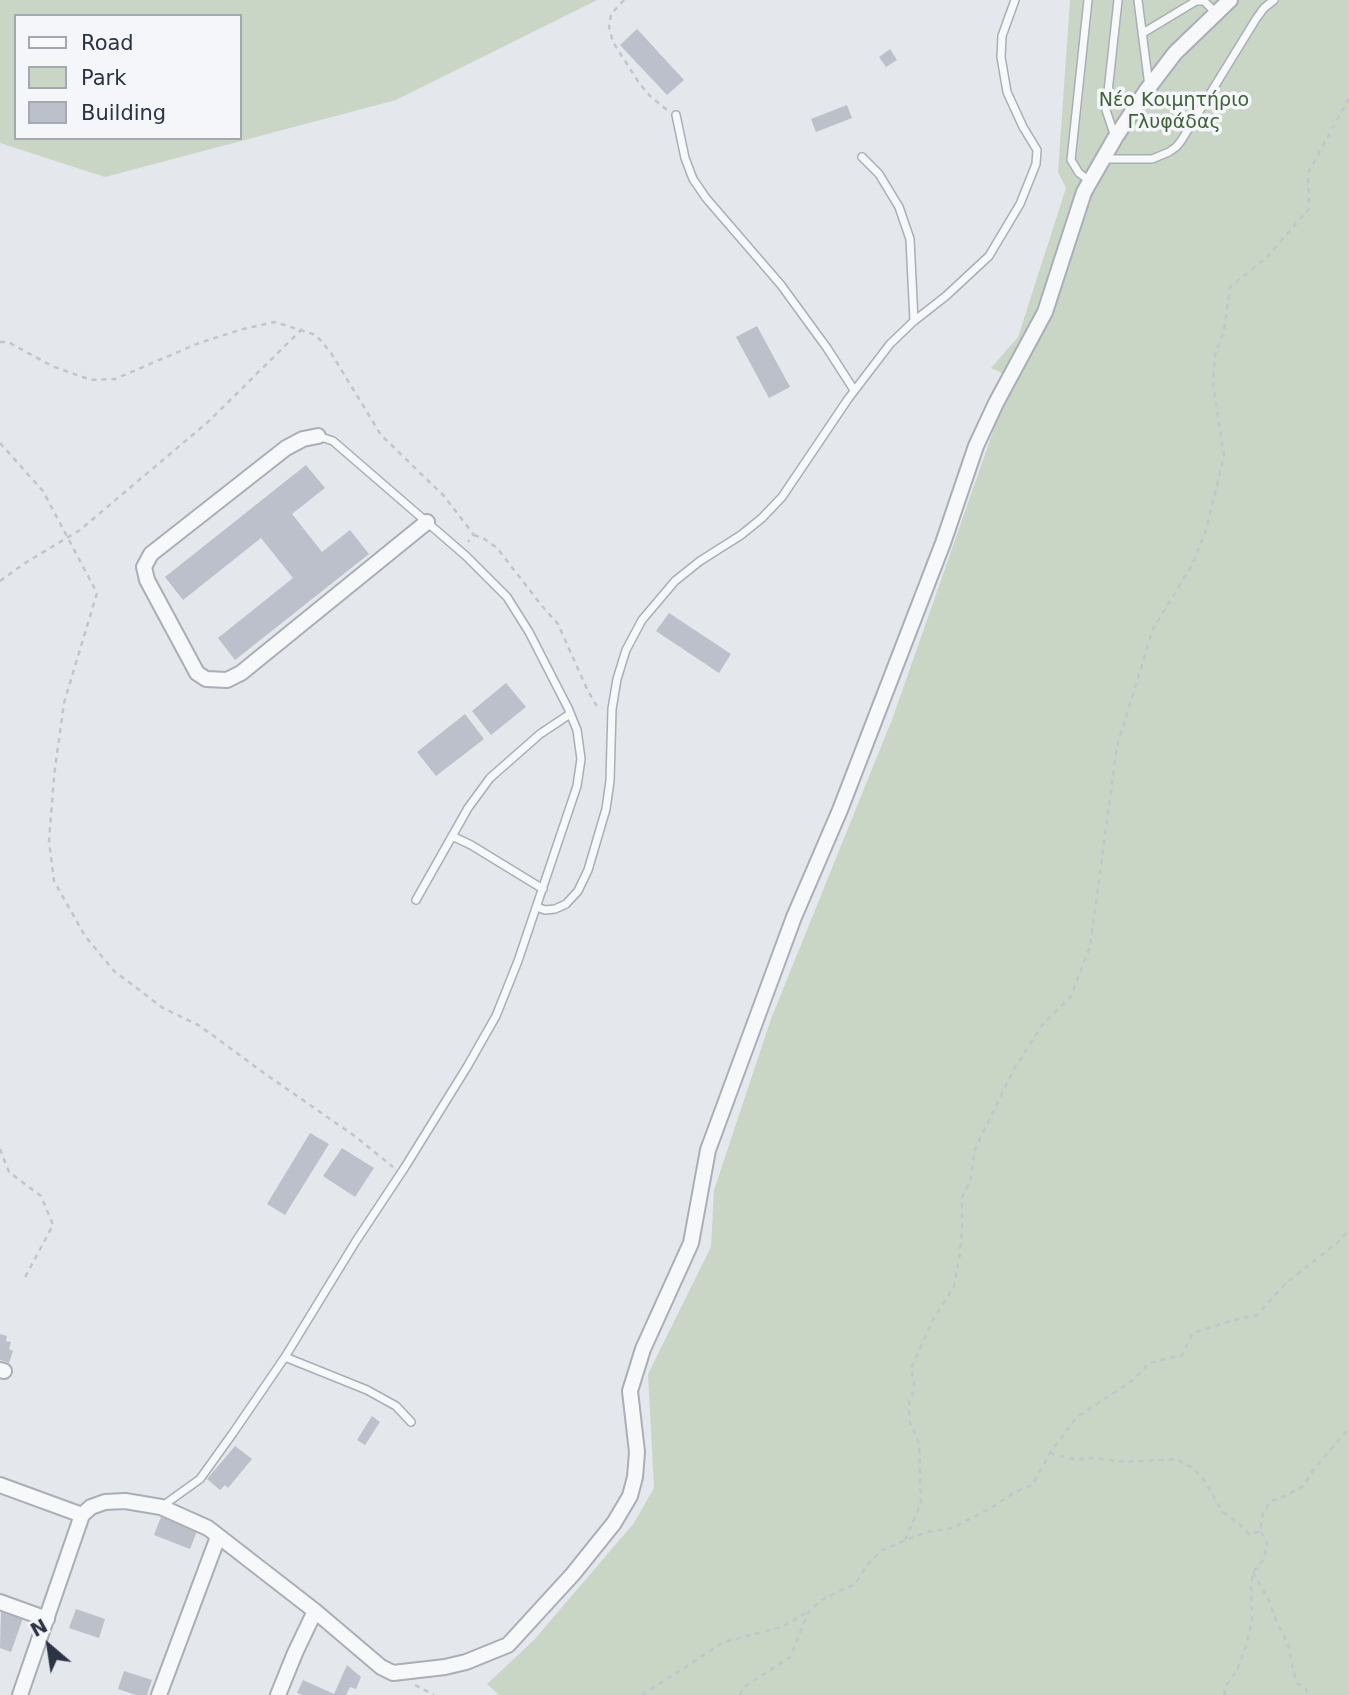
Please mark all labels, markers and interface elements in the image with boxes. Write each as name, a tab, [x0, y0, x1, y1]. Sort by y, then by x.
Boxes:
legend	[14, 14, 242, 140]
text: Road	[81, 31, 134, 55]
text: Park	[81, 66, 126, 90]
park label: Νέο Κοιμητήριο Γλυφάδας	[1099, 90, 1249, 134]
text: Building	[81, 101, 166, 125]
north arrow	[14, 1611, 84, 1681]
text: N	[27, 1614, 51, 1641]

